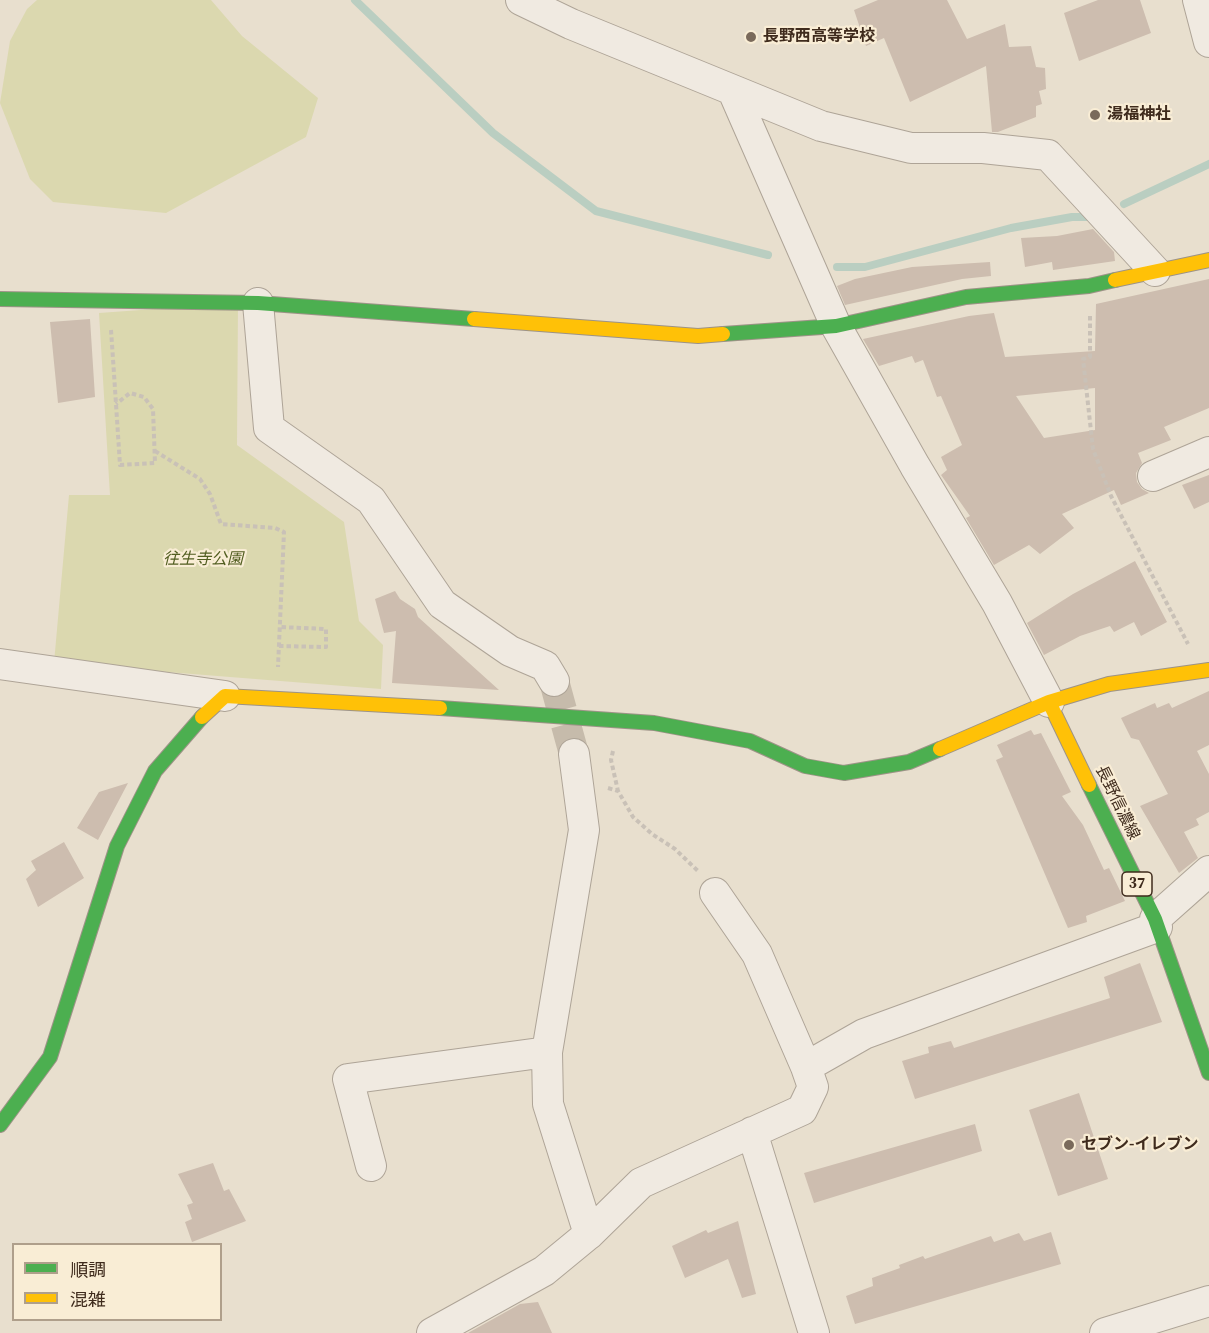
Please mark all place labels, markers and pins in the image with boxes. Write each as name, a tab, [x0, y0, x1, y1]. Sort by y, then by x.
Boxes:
place label: 長野西高等学校	[763, 27, 875, 47]
marker: 長野西高等学校	[744, 30, 758, 44]
place label: 湯福神社	[1107, 105, 1171, 125]
marker: 湯福神社	[1088, 108, 1102, 122]
place label: セブン-イレブン	[1081, 1135, 1198, 1155]
marker: セブン-イレブン	[1062, 1138, 1076, 1152]

